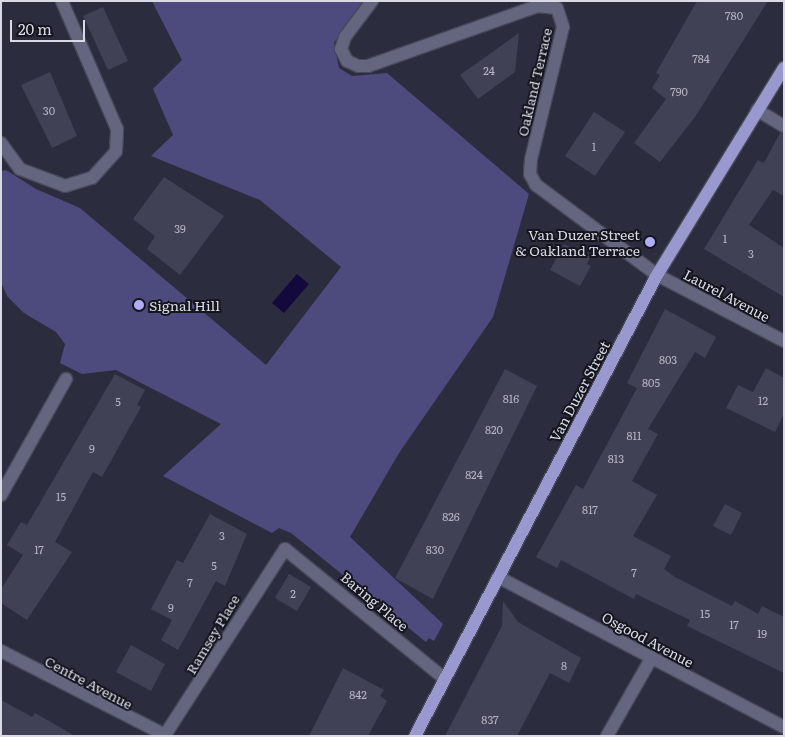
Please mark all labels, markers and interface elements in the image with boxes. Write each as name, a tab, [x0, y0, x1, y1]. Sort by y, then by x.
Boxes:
house number: 780	[725, 8, 743, 22]
scale bar	[12, 10, 88, 42]
text: 20 m	[18, 17, 52, 40]
street label: Oakland Terrace	[513, 26, 555, 138]
house number: 784	[692, 51, 710, 65]
house number: 24	[483, 63, 495, 77]
house number: 790	[670, 84, 688, 98]
house number: 30	[43, 103, 55, 117]
house number: 1	[592, 139, 596, 153]
house number: 39	[174, 221, 186, 235]
place label: Van Duzer Street & Oakland Terrace	[515, 226, 640, 258]
house number: 1	[723, 231, 727, 245]
marker: Van Duzer Street & Oakland Terrace	[644, 236, 656, 248]
house number: 3	[748, 246, 754, 260]
street label: Laurel Avenue	[681, 265, 773, 325]
place label: Signal Hill	[149, 297, 220, 313]
marker: Signal Hill	[133, 299, 145, 311]
street label: Van Duzer Street	[545, 338, 613, 444]
house number: 803	[659, 352, 677, 366]
house number: 805	[642, 375, 660, 389]
house number: 816	[503, 391, 519, 405]
house number: 12	[758, 393, 768, 407]
house number: 5	[115, 394, 121, 408]
house number: 820	[485, 422, 503, 436]
house number: 811	[626, 428, 642, 442]
house number: 9	[89, 441, 95, 455]
house number: 813	[608, 451, 624, 465]
house number: 824	[465, 467, 483, 481]
house number: 15	[56, 489, 66, 503]
house number: 817	[582, 502, 598, 516]
house number: 826	[442, 509, 460, 523]
house number: 3	[219, 528, 225, 542]
house number: 17	[34, 542, 44, 556]
house number: 830	[426, 542, 444, 556]
house number: 5	[211, 558, 217, 572]
house number: 7	[631, 565, 637, 579]
street label: Baring Place	[338, 568, 412, 634]
house number: 7	[187, 575, 193, 589]
house number: 2	[290, 586, 296, 600]
street label: Ramsey Place	[182, 591, 242, 677]
house number: 9	[168, 600, 174, 614]
house number: 15	[700, 606, 710, 620]
street label: Osgood Avenue	[599, 608, 697, 670]
house number: 17	[729, 617, 739, 631]
house number: 19	[757, 626, 767, 640]
street label: Centre Avenue	[42, 652, 136, 712]
house number: 8	[561, 658, 567, 672]
house number: 842	[349, 687, 367, 701]
house number: 837	[481, 712, 499, 726]

